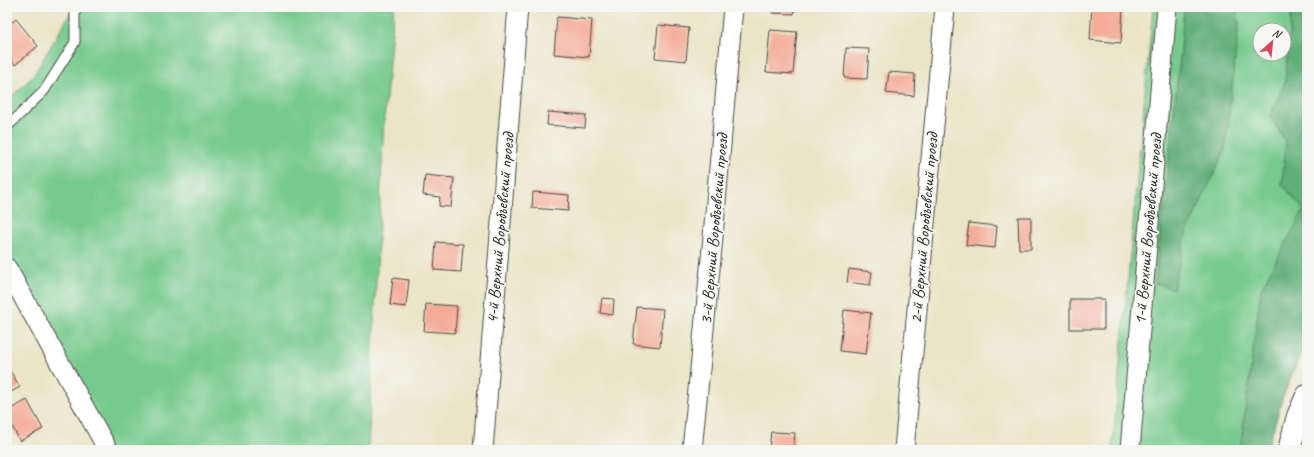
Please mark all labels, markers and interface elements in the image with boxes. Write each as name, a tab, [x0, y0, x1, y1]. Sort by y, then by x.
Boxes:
north arrow	[1252, 22, 1292, 62]
text: N	[1270, 25, 1285, 42]
street label: 4-й Верхний Воробъевский проезд	[481, 130, 519, 324]
street label: 2-й Верхний Воробъевский проезд	[905, 130, 943, 324]
street label: 3-й Верхний Воробъевский проезд	[695, 131, 733, 325]
street label: 1-й Верхний Воробъевский проезд	[1129, 131, 1167, 325]

